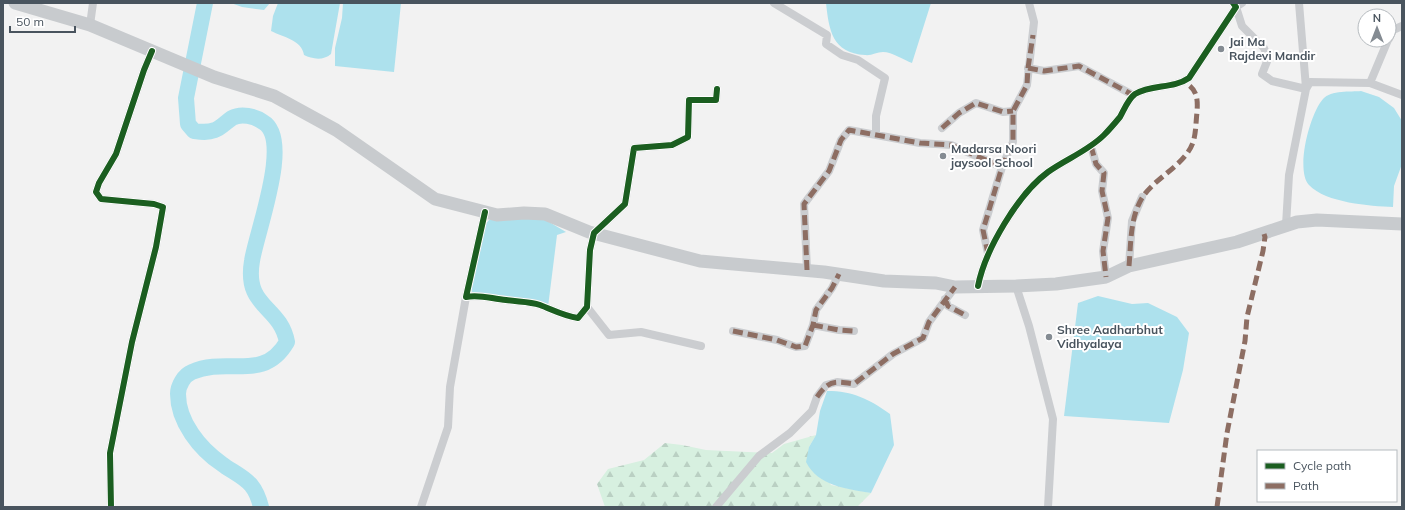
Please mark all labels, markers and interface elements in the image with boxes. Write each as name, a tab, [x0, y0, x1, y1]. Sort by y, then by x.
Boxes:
scale bar	[10, 8, 75, 34]
north arrow	[1357, 8, 1397, 48]
text: N	[1373, 11, 1381, 25]
text: 50 m	[16, 14, 44, 29]
place label: Jai Ma Rajdevi Mandir	[1229, 34, 1315, 63]
marker: Jai Ma Rajdevi Mandir	[1216, 44, 1226, 54]
place label: Madarsa Noori jaysool School	[950, 141, 1036, 170]
marker: Madarsa Noori jaysool School	[938, 151, 948, 161]
place label: Shree Aadharbhut Vidhyalaya	[1056, 322, 1163, 351]
marker: Shree Aadharbhut Vidhyalaya	[1044, 332, 1054, 342]
legend	[1257, 450, 1397, 502]
text: Cycle path	[1293, 458, 1351, 473]
text: Path	[1293, 478, 1319, 493]

